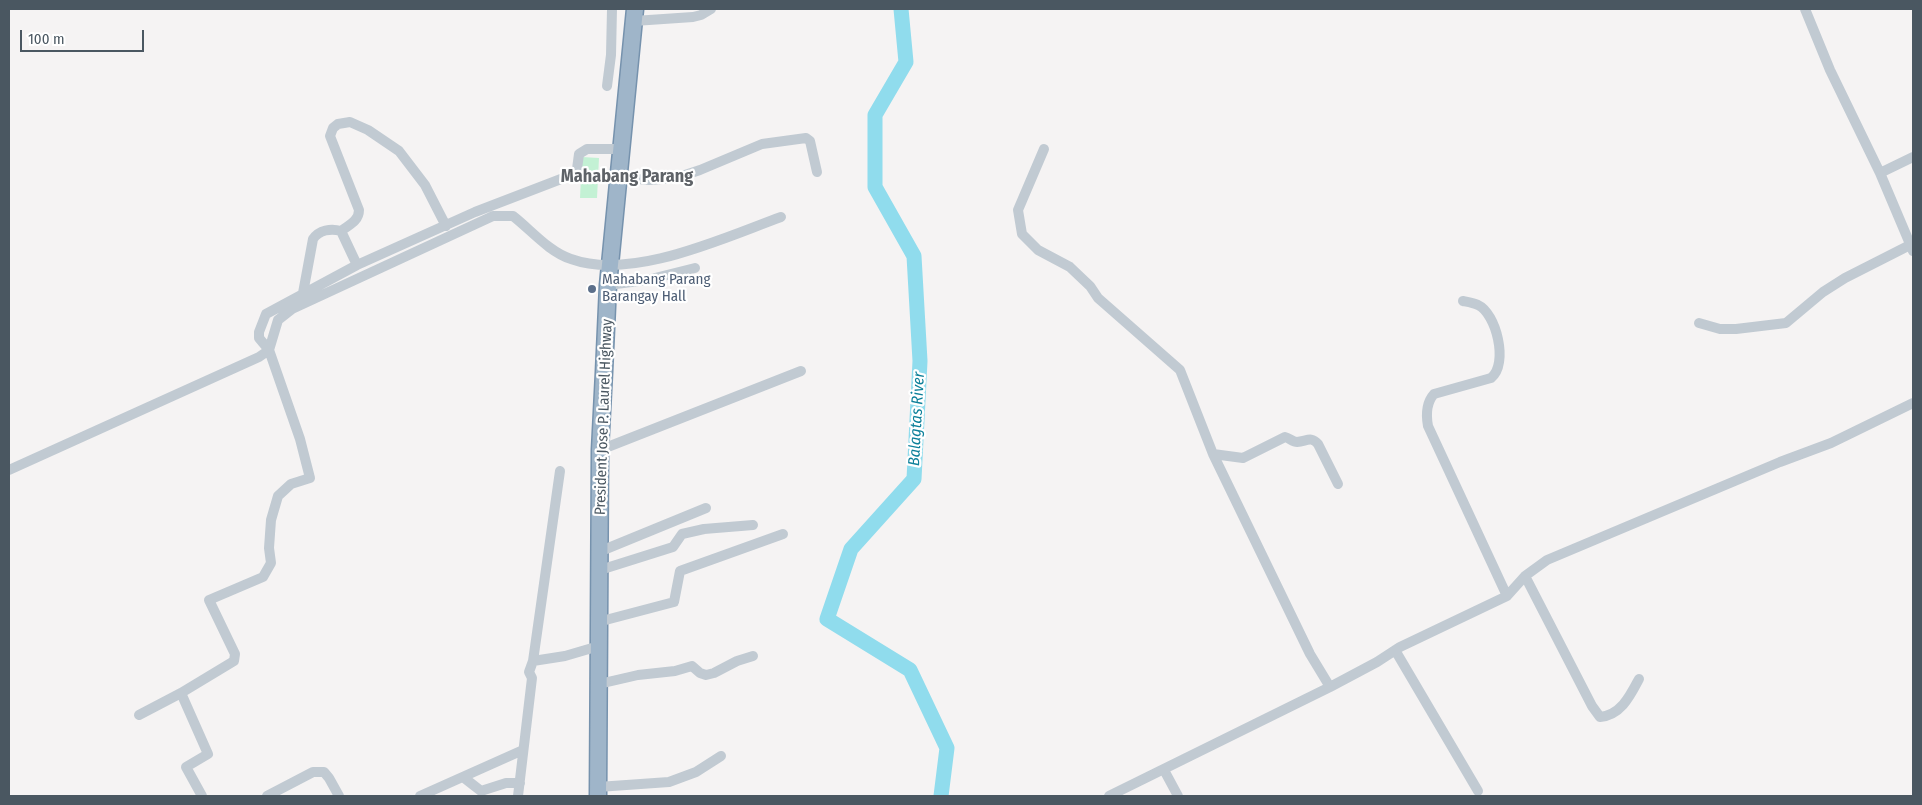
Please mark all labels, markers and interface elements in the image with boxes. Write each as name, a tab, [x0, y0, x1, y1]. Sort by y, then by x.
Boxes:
scale bar	[22, 20, 146, 52]
text: 100 m	[28, 30, 65, 48]
district label: Mahabang Parang	[561, 166, 693, 188]
place label: Mahabang Parang Barangay Hall	[602, 271, 710, 306]
marker: Mahabang Parang Barangay Hall	[586, 283, 598, 295]
street label: President Jose P. Laurel Highway	[592, 318, 616, 516]
water label: Balagtas River	[905, 371, 929, 467]

